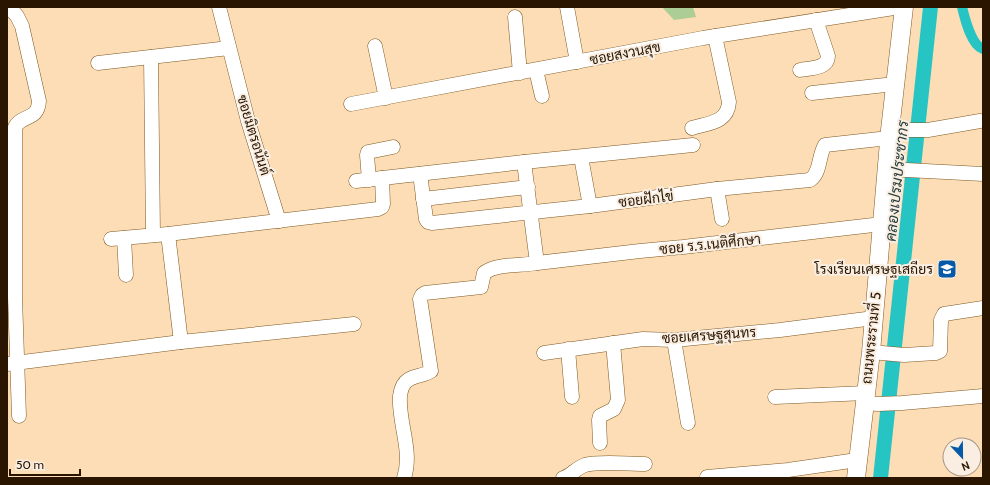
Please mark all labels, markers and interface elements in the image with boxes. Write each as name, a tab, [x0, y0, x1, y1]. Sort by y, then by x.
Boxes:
street label: ซอยสงวนสุข	[588, 37, 662, 70]
street label: ซอยมิตรอนันต์	[233, 93, 275, 177]
water label: คลองเปรมประชากร	[882, 119, 912, 242]
street label: ซอยฝักไข่	[617, 187, 675, 211]
street label: ซอย ร.ร.เนติศึกษา	[658, 230, 762, 258]
school or university icon: โรงเรียนเศรษฐเสถียร	[936, 258, 958, 280]
place label: โรงเรียนเศรษฐเสถียร	[814, 260, 933, 278]
street label: ถนนพระรามที่ 5	[854, 291, 885, 385]
street label: ซอยเศรษฐสุนทร	[661, 323, 757, 348]
north arrow	[942, 437, 982, 477]
scale bar	[10, 451, 80, 477]
text: 50 m	[16, 457, 44, 472]
text: N	[960, 458, 972, 474]

